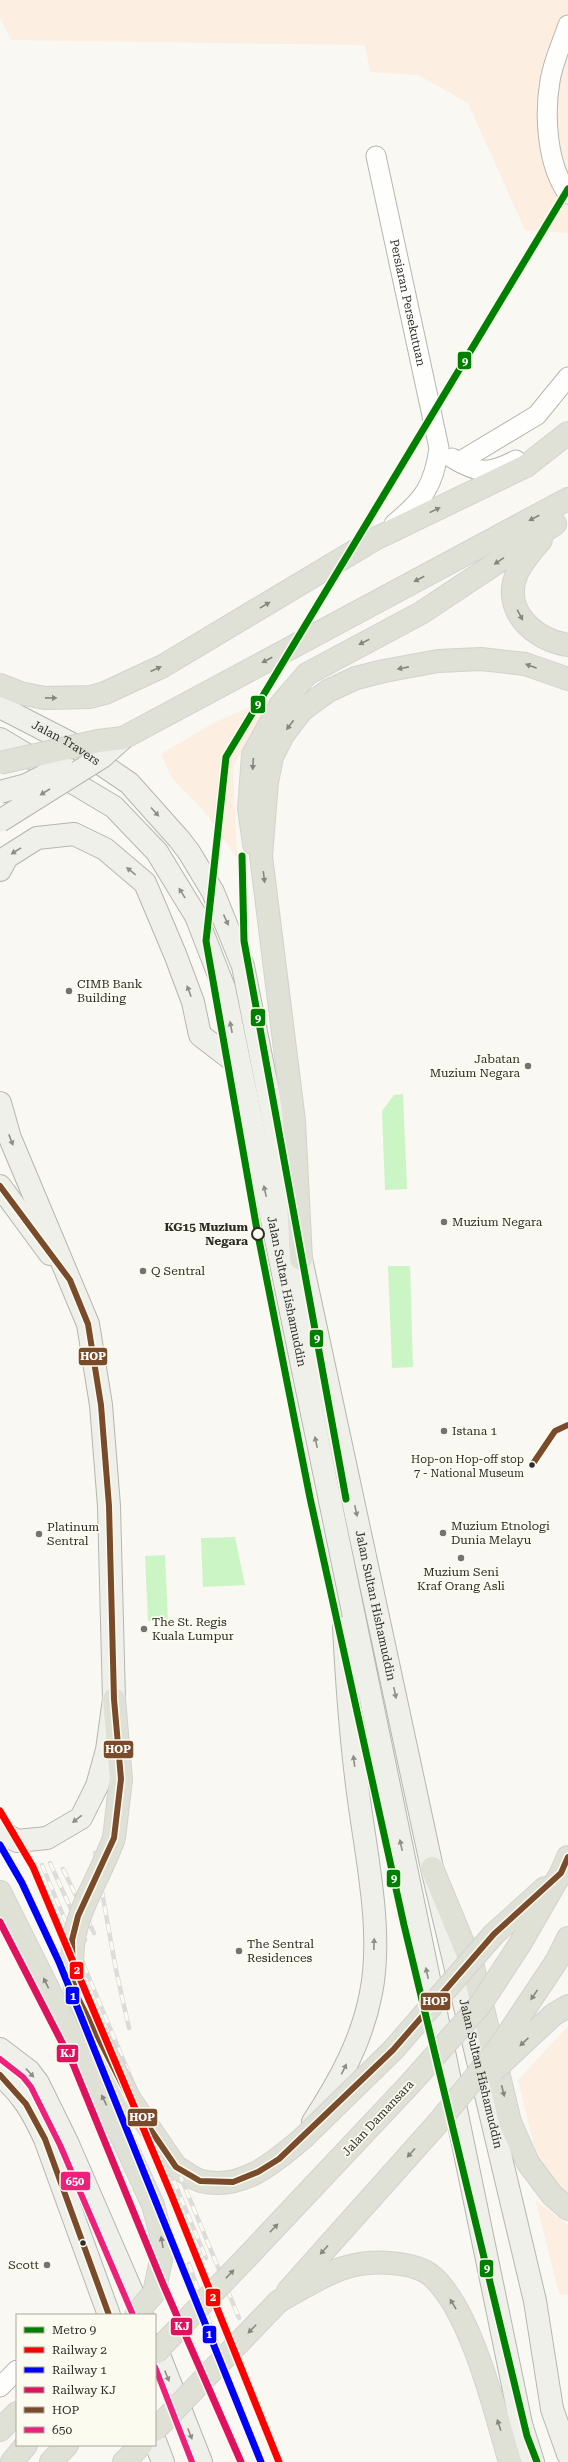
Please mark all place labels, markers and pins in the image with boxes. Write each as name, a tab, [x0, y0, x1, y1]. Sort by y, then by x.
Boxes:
place label: CIMB Bank Building	[77, 977, 143, 1005]
marker: CIMB Bank Building	[64, 986, 74, 996]
place label: Jabatan Muzium Negara	[430, 1052, 520, 1080]
marker: Jabatan Muzium Negara	[523, 1061, 533, 1071]
place label: Muzium Negara	[452, 1215, 543, 1229]
marker: Muzium Negara	[439, 1217, 449, 1227]
place label: KG15 Muzium Negara	[164, 1220, 248, 1248]
marker: KG15 Muzium Negara	[251, 1227, 265, 1241]
place label: Q Sentral	[151, 1264, 205, 1278]
marker: Q Sentral	[138, 1266, 148, 1276]
place label: Istana 1	[452, 1424, 497, 1438]
marker: Istana 1	[439, 1426, 449, 1436]
place label: Hop-on Hop-off stop 7 - National Museum	[411, 1453, 524, 1480]
marker: Hop-on Hop-off stop 7 - National Museum	[527, 1460, 537, 1470]
place label: Muzium Etnologi Dunia Melayu	[451, 1519, 550, 1547]
place label: Platinum Sentral	[47, 1520, 99, 1548]
marker: Muzium Etnologi Dunia Melayu	[438, 1528, 448, 1538]
marker: Platinum Sentral	[34, 1529, 44, 1539]
marker: Muzium Seni Kraf Orang Asli	[456, 1553, 466, 1563]
place label: Muzium Seni Kraf Orang Asli	[417, 1565, 505, 1593]
place label: The St. Regis Kuala Lumpur	[152, 1615, 234, 1643]
marker: The St. Regis Kuala Lumpur	[139, 1624, 149, 1634]
place label: The Sentral Residences	[247, 1937, 314, 1965]
marker: The Sentral Residences	[234, 1946, 244, 1956]
unlabelled marker	[78, 2238, 88, 2248]
place label: Scott	[8, 2258, 40, 2272]
marker: Scott	[42, 2260, 52, 2270]

